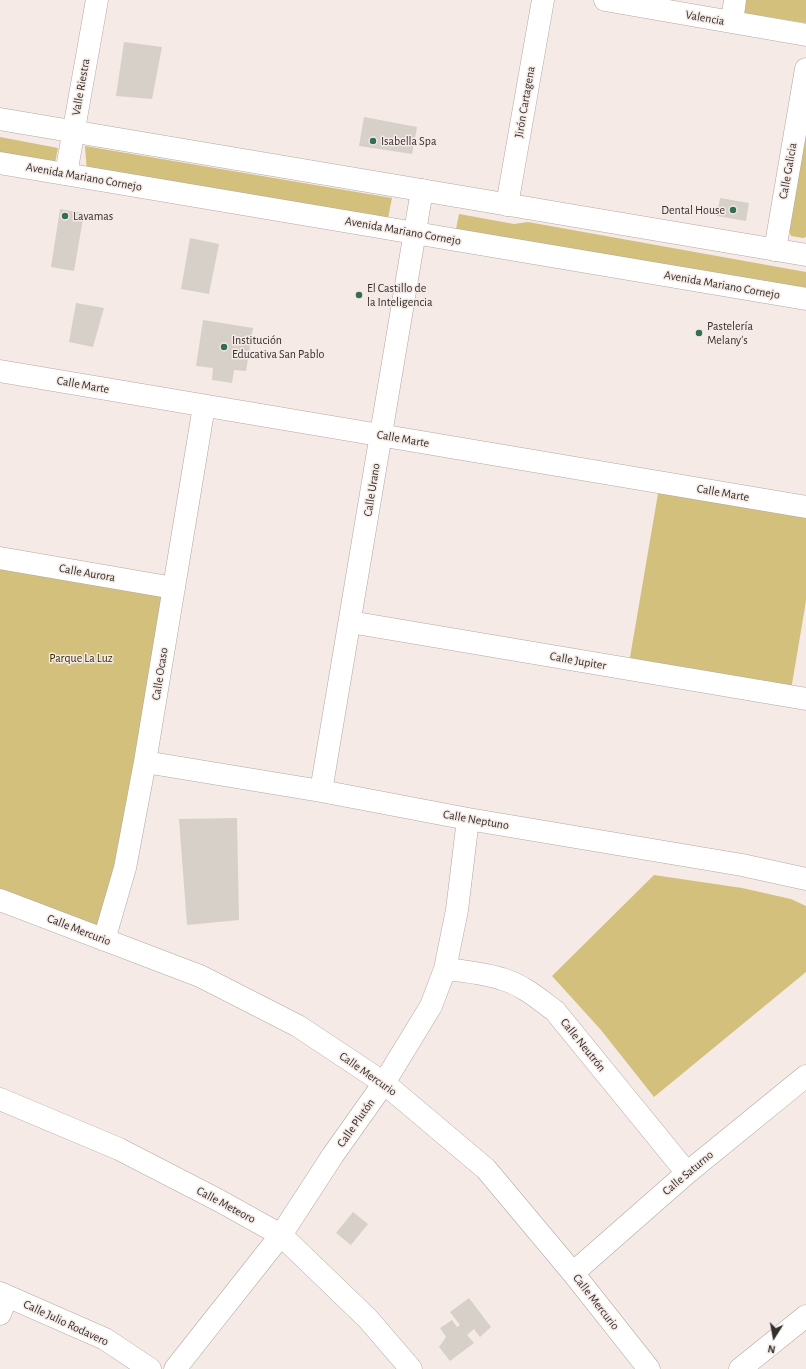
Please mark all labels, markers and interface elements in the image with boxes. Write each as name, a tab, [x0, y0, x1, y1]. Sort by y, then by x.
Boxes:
street label: Valencia	[684, 7, 726, 29]
street label: Valle Riestra	[69, 57, 93, 117]
street label: Jirón Cartagena	[512, 65, 538, 139]
place label: Isabella Spa	[381, 134, 436, 148]
marker: Isabella Spa	[368, 136, 378, 146]
street label: Calle Galicia	[776, 142, 800, 200]
street label: Avenida Mariano Cornejo	[25, 160, 143, 194]
place label: Dental House	[661, 203, 725, 217]
marker: Dental House	[728, 205, 738, 215]
place label: Lavamas	[73, 209, 113, 223]
marker: Lavamas	[60, 211, 70, 221]
street label: Avenida Mariano Cornejo	[344, 214, 462, 248]
street label: Avenida Mariano Cornejo	[663, 268, 781, 302]
place label: El Castillo de la Inteligencia	[367, 281, 432, 309]
marker: El Castillo de la Inteligencia	[354, 290, 364, 300]
place label: Pastelería Melany's	[707, 319, 753, 347]
marker: Pastelería Melany's	[694, 328, 704, 338]
place label: Institución Educativa San Pablo	[232, 333, 324, 361]
marker: Institución Educativa San Pablo	[219, 342, 229, 352]
street label: Calle Marte	[56, 373, 110, 397]
street label: Calle Marte	[376, 427, 430, 451]
street label: Calle Urano	[361, 462, 383, 518]
street label: Calle Marte	[696, 481, 750, 505]
street label: Calle Aurora	[58, 561, 116, 585]
street label: Calle Ocaso	[149, 647, 171, 701]
street label: Calle Jupiter	[549, 649, 607, 673]
park label: Parque La Luz	[49, 651, 113, 665]
street label: Calle Neptuno	[442, 807, 510, 833]
street label: Calle Mercurio	[45, 911, 113, 949]
street label: Calle Neutrón	[557, 1015, 609, 1075]
street label: Calle Mercurio	[336, 1049, 400, 1099]
street label: Calle Plutón	[334, 1096, 378, 1150]
street label: Calle Saturno	[660, 1148, 716, 1198]
street label: Calle Meteoro	[194, 1183, 258, 1227]
street label: Calle Mercurio	[570, 1271, 622, 1333]
street label: Calle Julio Rodavero	[21, 1297, 111, 1349]
north arrow	[754, 1317, 794, 1357]
text: N	[767, 1343, 776, 1355]

